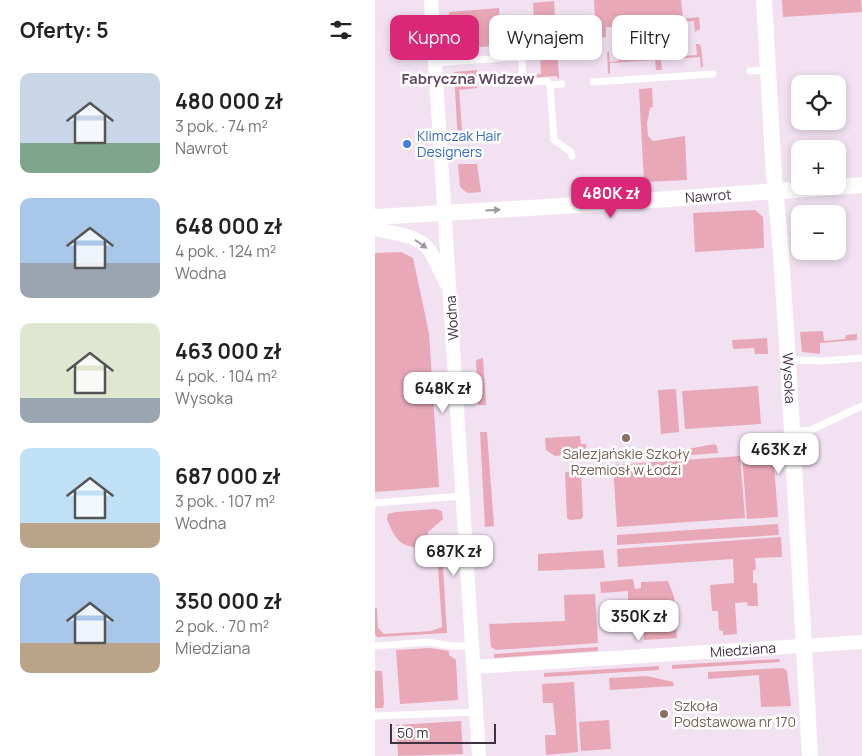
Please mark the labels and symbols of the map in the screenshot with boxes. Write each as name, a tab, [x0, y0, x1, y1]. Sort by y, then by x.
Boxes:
district label: Fabryczna Widzew	[402, 68, 534, 89]
place label: Klimczak Hair Designers	[417, 126, 502, 161]
marker: Klimczak Hair Designers	[401, 138, 413, 150]
pin: 480K zł	[565, 176, 657, 219]
street label: Nawrot	[684, 184, 733, 207]
one-way arrow	[486, 205, 502, 213]
one-way arrow	[414, 239, 428, 249]
street label: Wodna	[440, 295, 463, 341]
street label: Wysoka	[779, 352, 800, 404]
pin: 648K zł	[397, 372, 489, 414]
marker: Salezjańskie Szkoły Rzemiosł w Łodzi	[620, 432, 632, 444]
pin: 463K zł	[733, 432, 825, 475]
place label: Salezjańskie Szkoły Rzemiosł w Łodzi	[562, 444, 690, 479]
pin: 687K zł	[408, 534, 500, 577]
pin: 350K zł	[593, 600, 685, 642]
street label: Miedziana	[709, 638, 777, 661]
place label: Szkoła Podstawowa nr 170	[674, 696, 796, 731]
marker: Szkoła Podstawowa nr 170	[658, 708, 670, 720]
scale bar	[390, 721, 496, 744]

